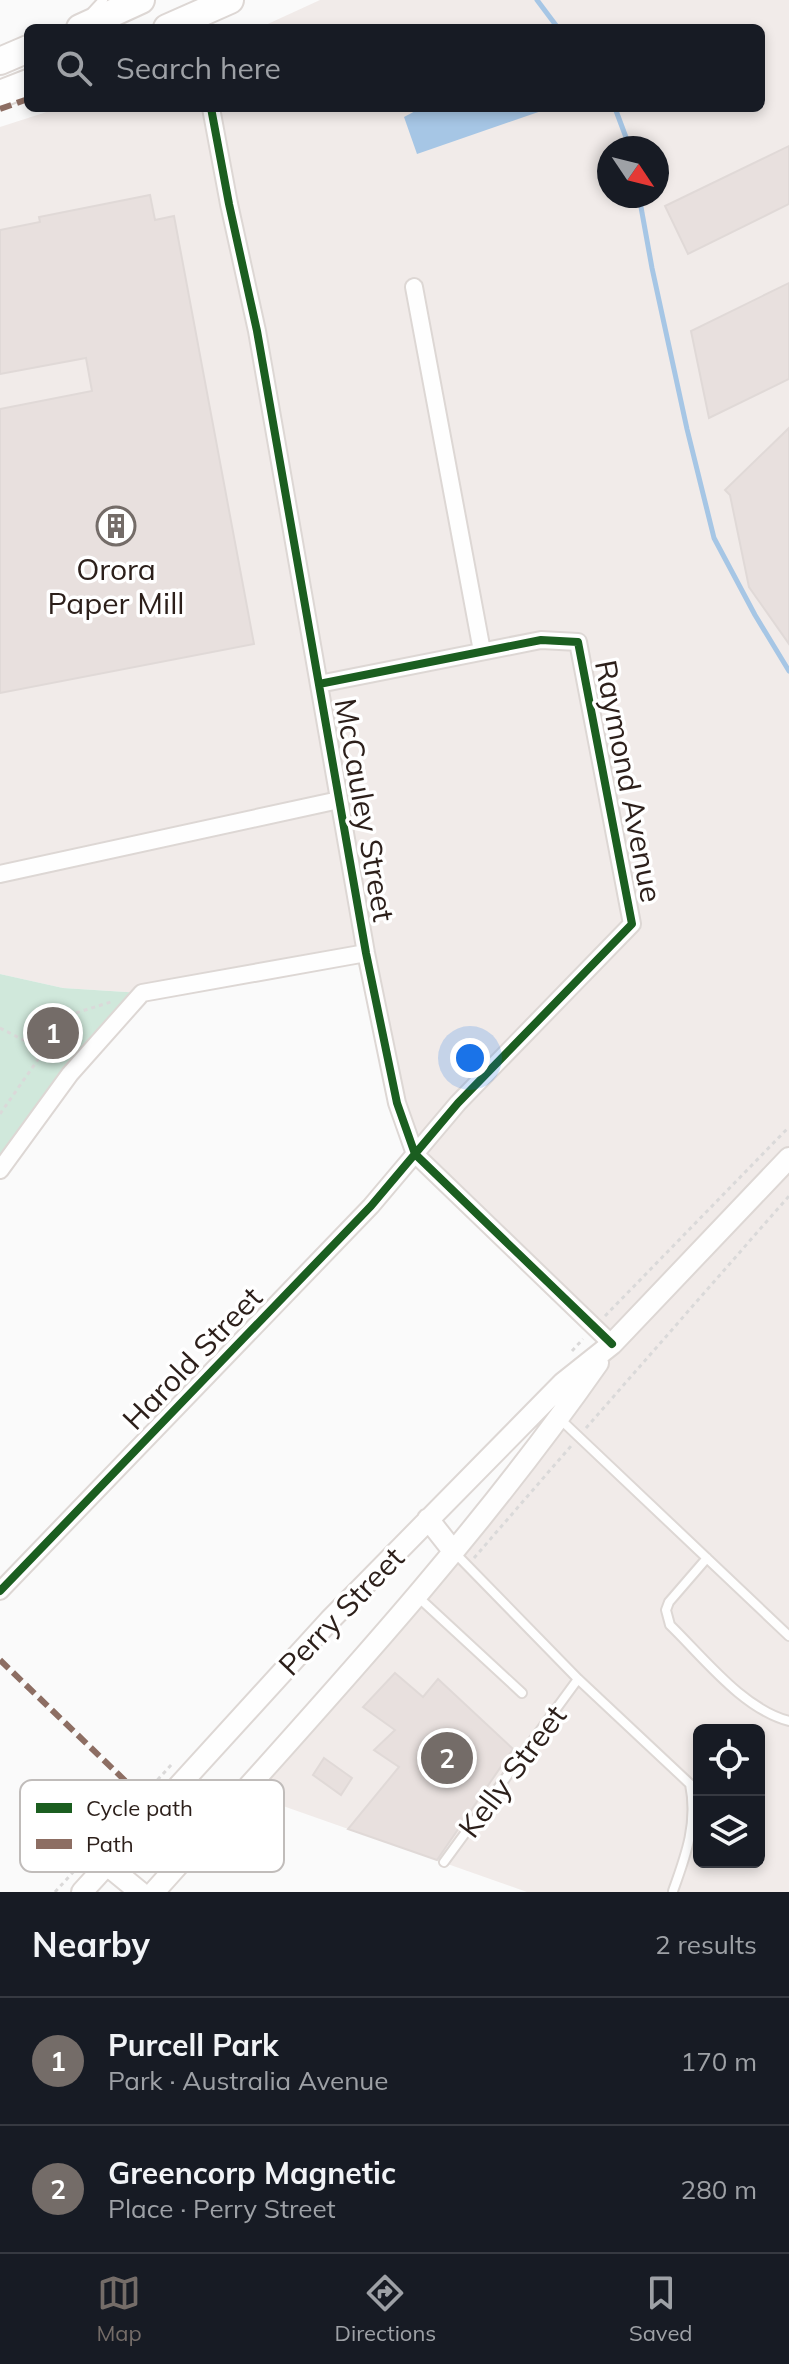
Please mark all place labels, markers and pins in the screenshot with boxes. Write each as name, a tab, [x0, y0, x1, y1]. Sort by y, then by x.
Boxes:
building icon: Orora Paper Mill	[95, 505, 137, 547]
place label: Orora Paper Mill	[47, 550, 185, 622]
pin: 1	[27, 1003, 79, 1063]
pin: 2	[421, 1728, 473, 1788]

